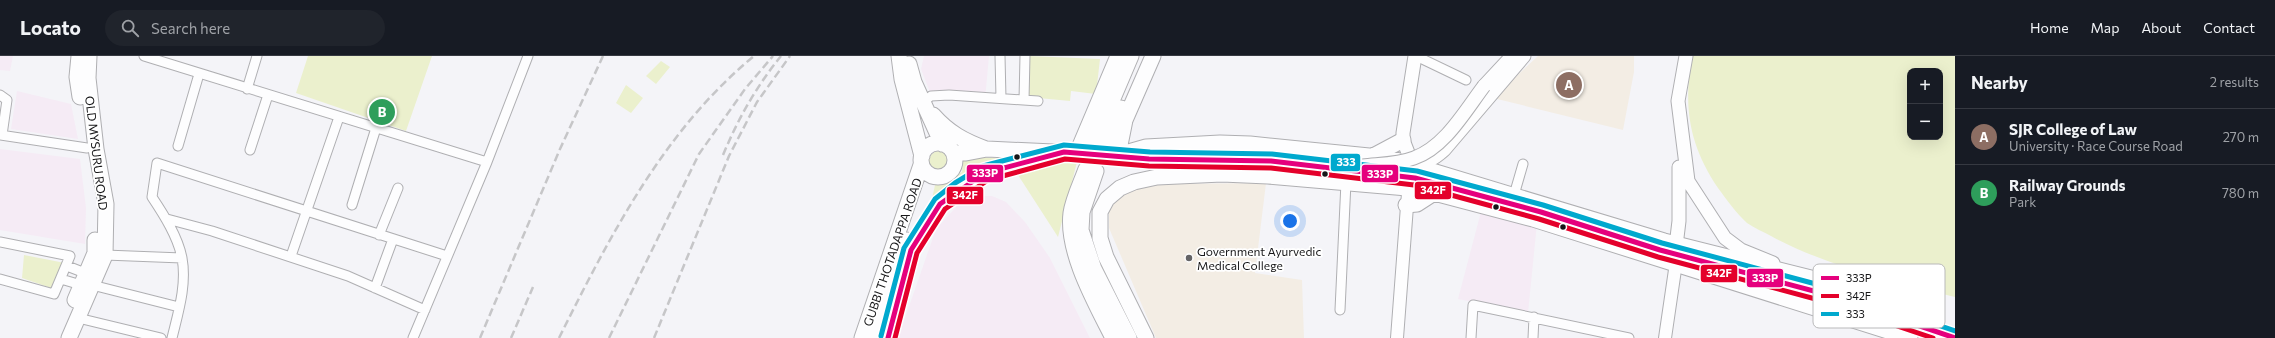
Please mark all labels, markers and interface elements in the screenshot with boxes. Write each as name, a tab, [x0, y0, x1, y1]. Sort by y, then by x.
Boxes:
search box	[105, 10, 385, 46]
text: Locato	[20, 16, 81, 39]
icon: search	[119, 17, 141, 39]
text: Search here	[151, 19, 230, 37]
text: Home	[2030, 19, 2069, 36]
text: Map	[2091, 19, 2119, 36]
text: About	[2141, 19, 2181, 36]
text: Contact	[2203, 19, 2255, 36]
map controls	[1907, 68, 1943, 140]
button: +	[1907, 68, 1943, 104]
pin: A	[1556, 70, 1582, 100]
text: Nearby	[1971, 72, 2028, 93]
text: 2 results	[2210, 74, 2259, 90]
street label: OLD MYSURU ROAD	[83, 95, 111, 211]
pin: B	[369, 97, 395, 127]
button: −	[1907, 104, 1943, 140]
text: SJR College of Law	[2009, 120, 2137, 138]
text: A	[1979, 129, 1989, 145]
text: 270 m	[2223, 129, 2259, 145]
text: University · Race Course Road	[2009, 138, 2183, 154]
unlabelled marker	[1012, 152, 1022, 162]
line badge: 333	[1330, 153, 1361, 172]
text: 333	[1336, 155, 1356, 168]
line badge: 333P	[966, 164, 1004, 183]
line badge: 333P	[1361, 164, 1399, 183]
text: 333P	[972, 166, 998, 179]
text: 333P	[1367, 167, 1393, 180]
unlabelled marker	[1320, 169, 1330, 179]
street label: GUBBI THOTADAPPA ROAD	[860, 176, 924, 328]
text: Railway Grounds	[2009, 176, 2125, 194]
line badge: 342F	[1414, 181, 1452, 200]
text: 342F	[1420, 183, 1446, 196]
text: B	[1980, 185, 1988, 201]
text: 780 m	[2222, 185, 2259, 201]
line badge: 342F	[946, 186, 984, 205]
text: 342F	[952, 188, 978, 201]
text: Park	[2009, 194, 2036, 210]
unlabelled marker	[1491, 202, 1501, 212]
your location	[1280, 211, 1300, 231]
unlabelled marker	[1558, 222, 1568, 232]
place label: Government Ayurvedic Medical College	[1197, 244, 1321, 272]
marker: Government Ayurvedic Medical College	[1184, 253, 1194, 263]
line badge: 342F	[1700, 264, 1738, 283]
legend	[1813, 264, 1945, 328]
text: 342F	[1706, 266, 1732, 279]
line badge: 333P	[1746, 268, 1784, 288]
text: 333P	[1752, 271, 1778, 284]
text: 333P	[1846, 271, 1872, 284]
text: 342F	[1846, 289, 1871, 302]
text: 333	[1846, 307, 1865, 320]

